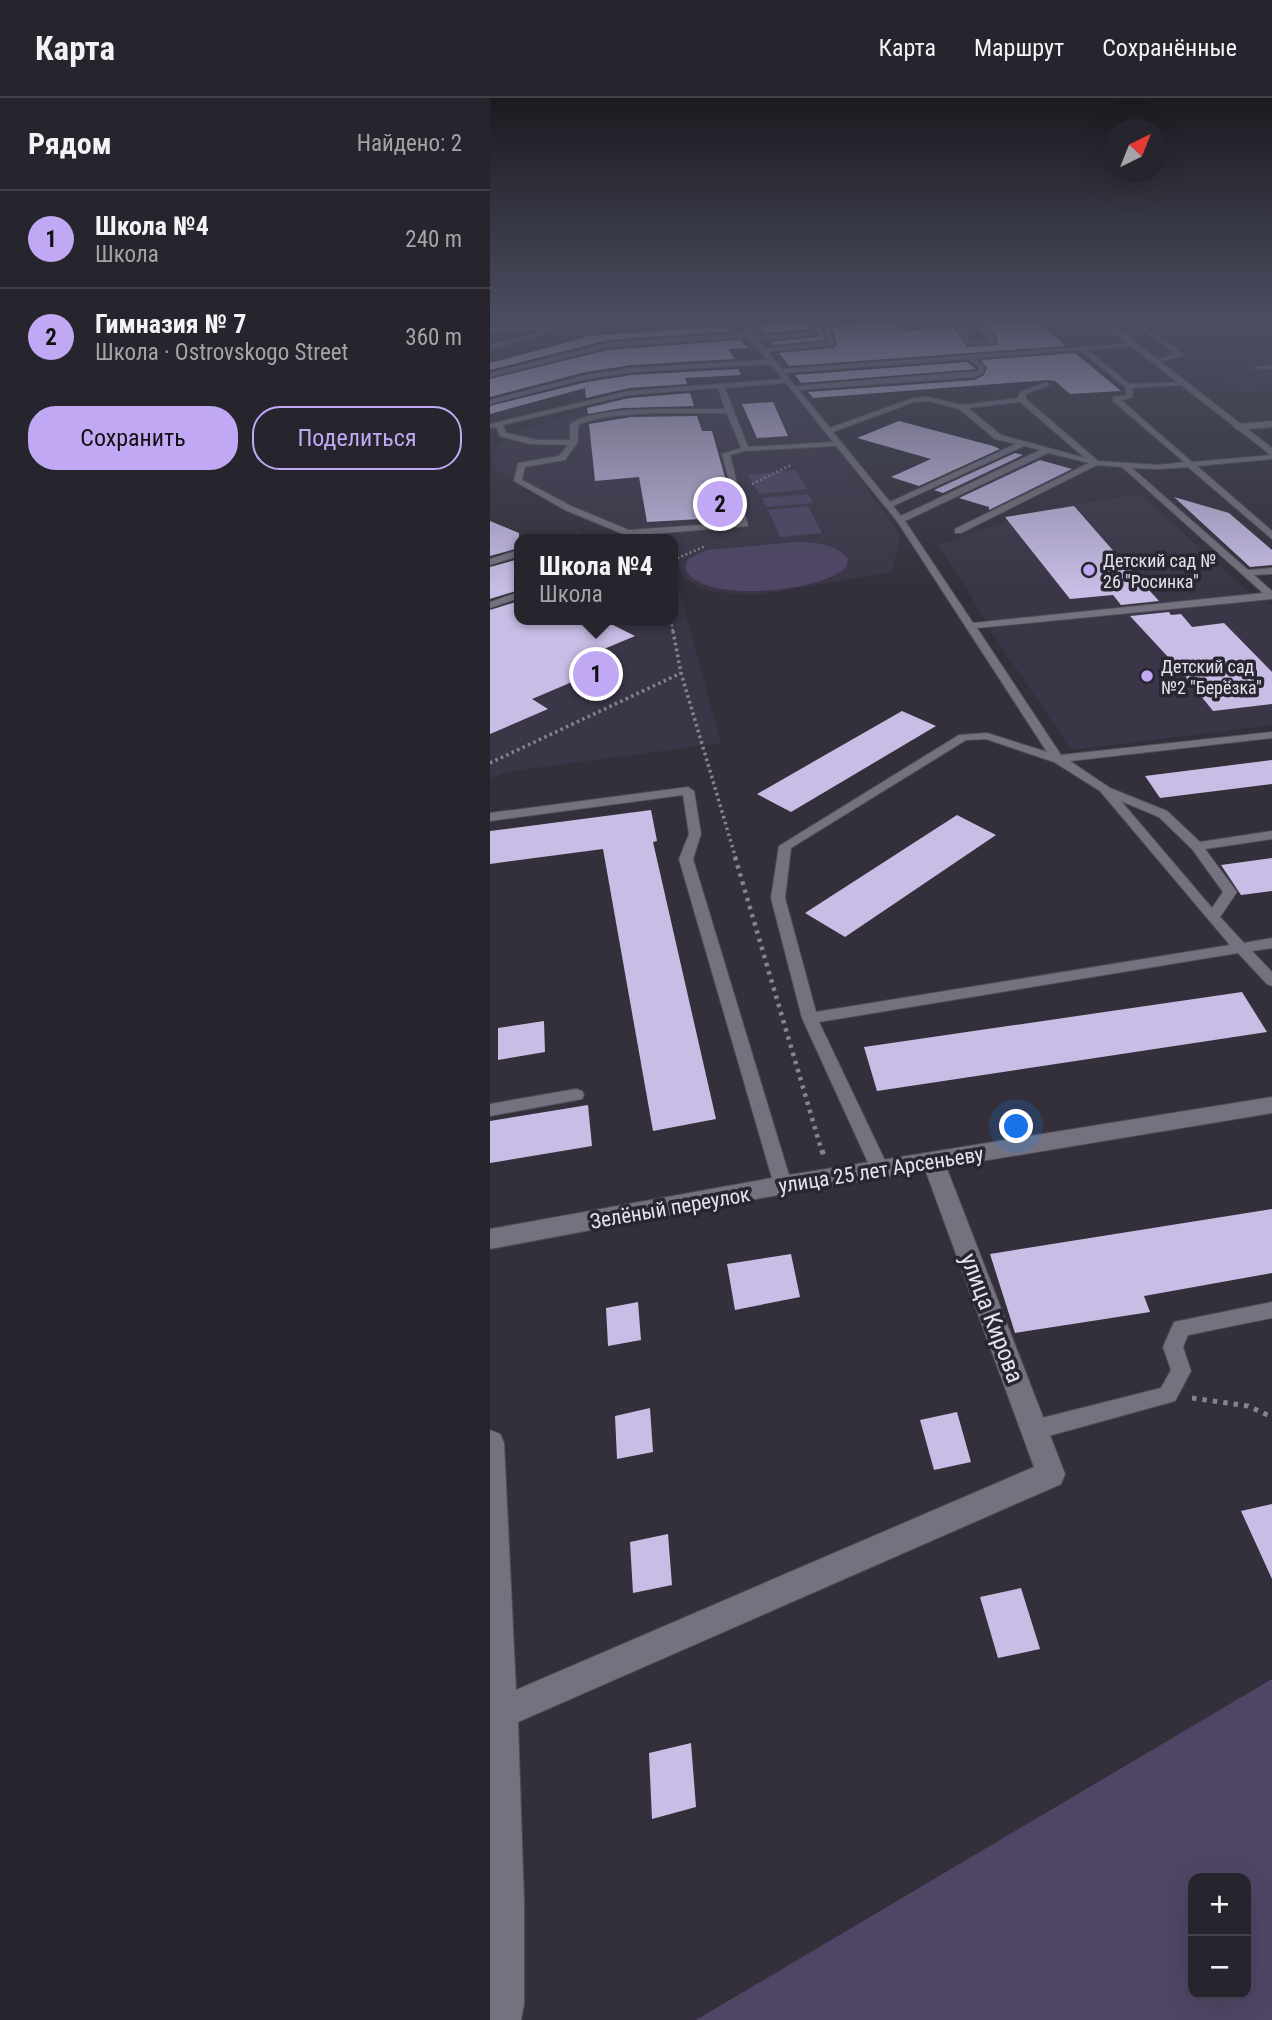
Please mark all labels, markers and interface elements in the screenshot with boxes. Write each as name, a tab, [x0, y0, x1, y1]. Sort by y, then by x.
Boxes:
text: Карта	[35, 29, 115, 68]
text: Карта	[879, 34, 936, 62]
text: Маршрут	[974, 34, 1064, 62]
text: Сохранённые	[1102, 34, 1237, 62]
north arrow	[1104, 119, 1167, 182]
text: Рядом	[28, 126, 112, 161]
text: Найдено: 2	[357, 130, 462, 157]
text: Школа №4	[95, 211, 209, 241]
text: 1	[45, 226, 57, 253]
text: 240 m	[405, 226, 462, 253]
text: Школа	[95, 241, 159, 268]
text: Гимназия № 7	[95, 309, 246, 339]
text: 2	[45, 324, 57, 351]
text: 360 m	[405, 324, 462, 351]
text: Школа · Ostrovskogo Street	[95, 339, 348, 366]
button: Сохранить	[28, 406, 238, 470]
button: Поделиться	[252, 406, 462, 470]
pin: 2	[697, 478, 743, 530]
popup	[514, 534, 678, 625]
place label: Детский сад № 26 "Росинка"	[1103, 550, 1216, 592]
text: Школа №4	[539, 551, 653, 581]
marker: Детский сад № 26 "Росинка"	[1081, 562, 1097, 578]
text: Школа	[539, 581, 603, 608]
pin: 1	[573, 648, 619, 700]
place label: Детский сад №2 "Берёзка"	[1161, 656, 1262, 698]
marker: Детский сад №2 "Берёзка"	[1139, 668, 1155, 684]
your location	[999, 1109, 1033, 1143]
street label: улица 25 лет Арсеньеву	[777, 1142, 985, 1198]
street label: Зелёный переулок	[588, 1182, 752, 1234]
street label: улица Кирова	[954, 1249, 1030, 1387]
map controls	[1188, 1873, 1251, 1999]
button: +	[1188, 1873, 1251, 1936]
button: −	[1188, 1936, 1251, 1999]

